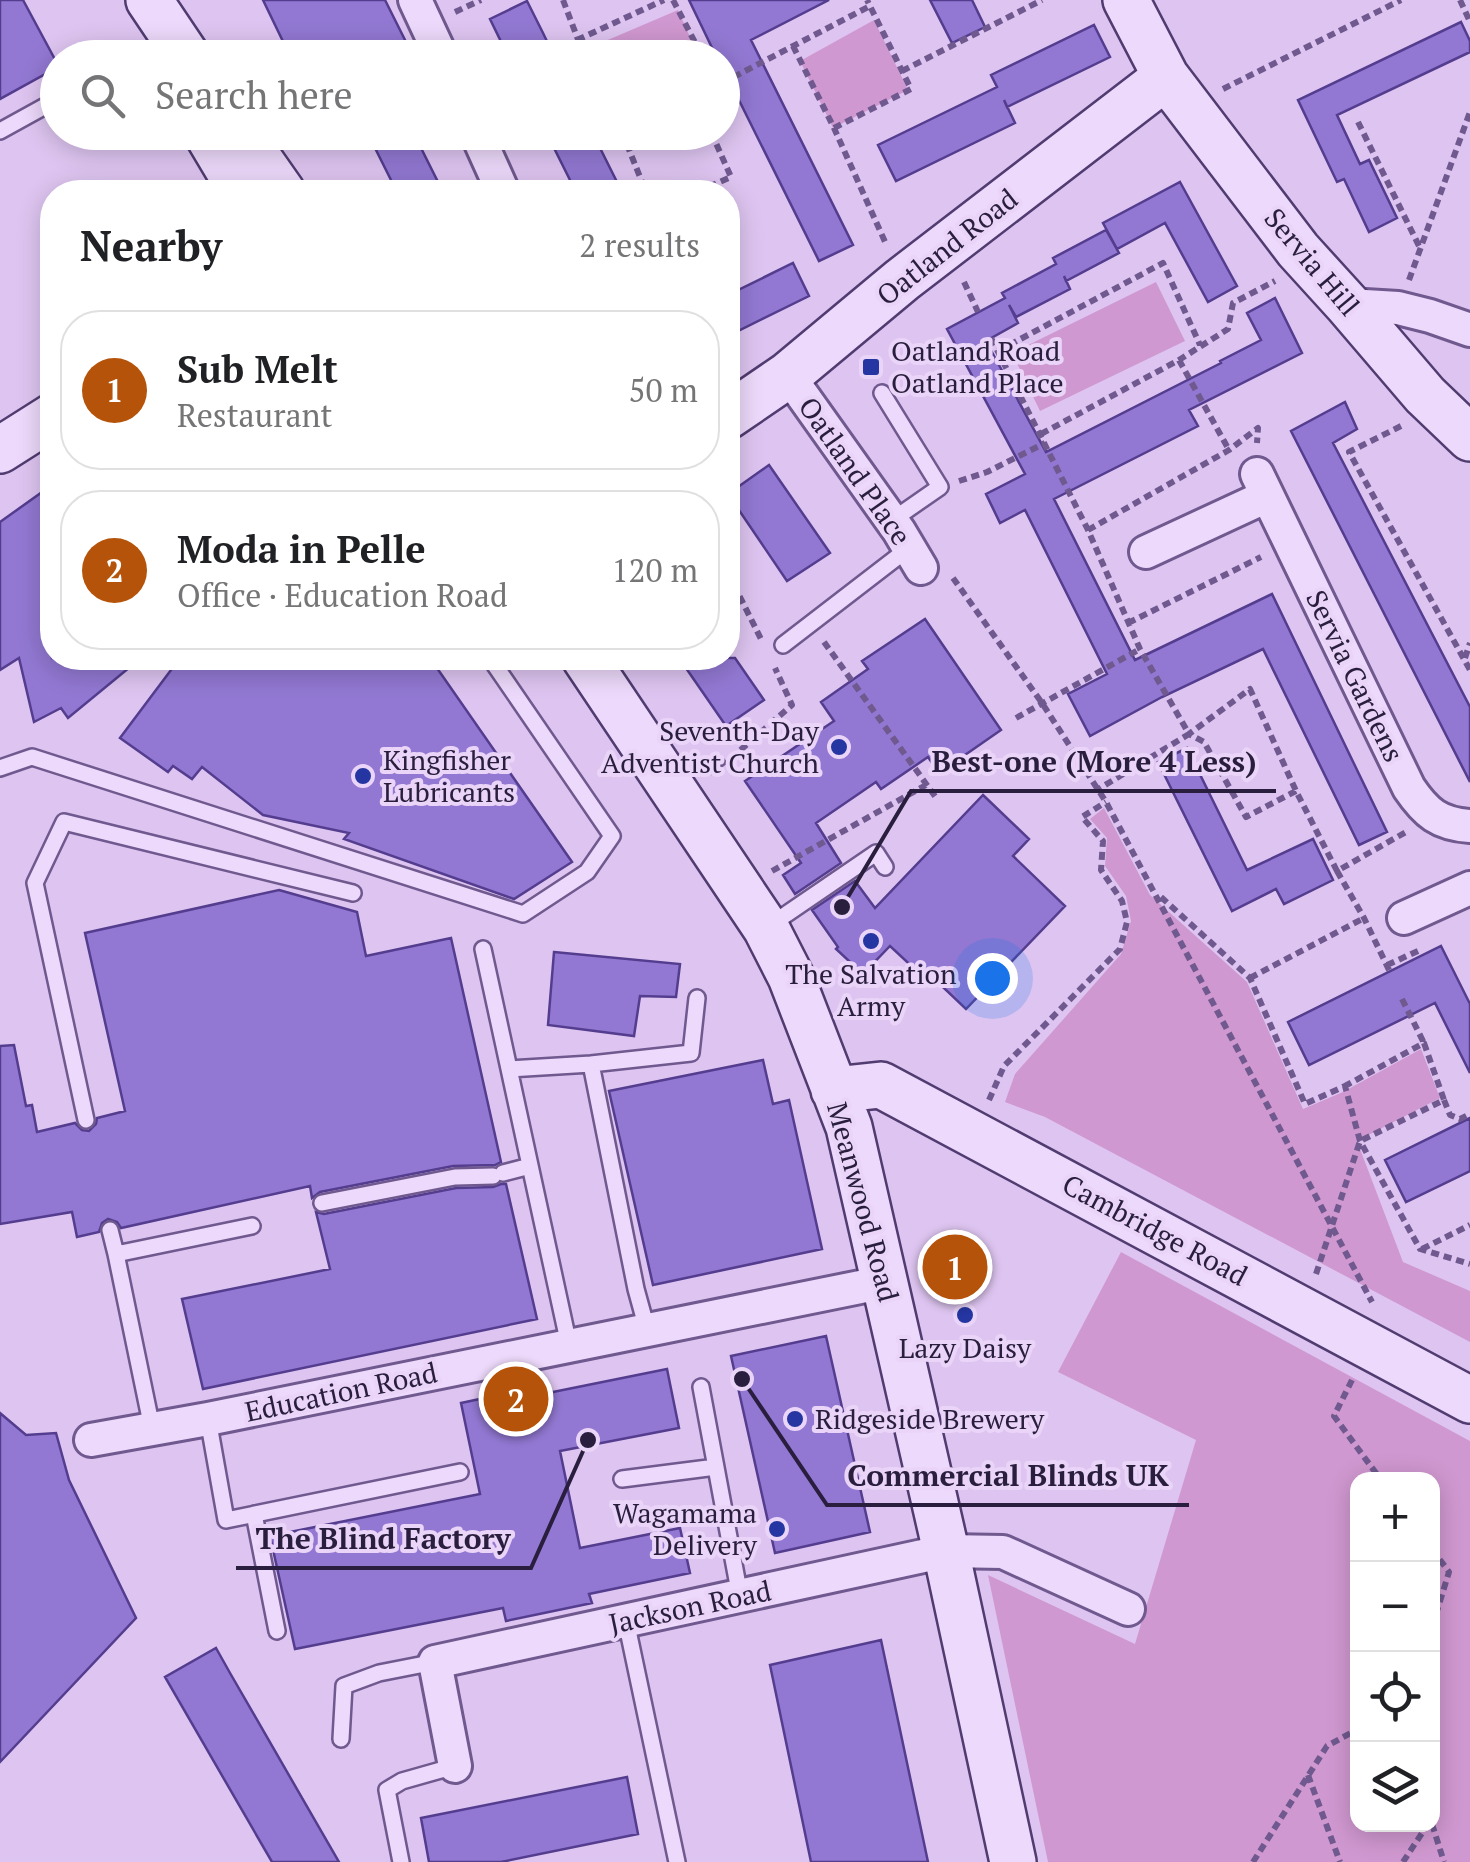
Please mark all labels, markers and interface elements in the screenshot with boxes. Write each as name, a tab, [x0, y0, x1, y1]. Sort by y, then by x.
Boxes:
search box	[40, 40, 740, 150]
icon: search	[75, 68, 130, 123]
text: Search here	[155, 70, 353, 120]
street label: Oatland Road	[869, 180, 1025, 313]
street label: Servia Hill	[1257, 200, 1368, 323]
text: Nearby	[80, 217, 222, 273]
text: 2 results	[579, 224, 700, 266]
place label: Oatland Road Oatland Place	[891, 332, 1064, 401]
text: Sub Melt	[177, 344, 338, 394]
marker: Oatland Road Oatland Place	[860, 356, 882, 378]
text: 1	[105, 369, 124, 411]
text: 50 m	[628, 369, 698, 411]
street label: Oatland Place	[791, 389, 920, 552]
text: Restaurant	[177, 394, 332, 436]
text: Moda in Pelle	[177, 524, 426, 574]
text: 2	[105, 549, 124, 591]
text: 120 m	[611, 549, 698, 591]
text: Office · Education Road	[177, 574, 508, 616]
street label: Servia Gardens	[1298, 584, 1413, 768]
place label: Seventh-Day Adventist Church	[601, 712, 820, 781]
callout: Best-one (More 4 Less)	[911, 731, 1276, 791]
marker: Seventh-Day Adventist Church	[828, 736, 850, 758]
place label: Kingfisher Lubricants	[383, 741, 515, 810]
text: Best-one (More 4 Less)	[932, 741, 1256, 781]
marker: Kingfisher Lubricants	[352, 765, 374, 787]
marker: The Salvation Army	[860, 930, 882, 952]
your location	[967, 953, 1018, 1004]
place label: The Salvation Army	[785, 955, 957, 1024]
street label: Meanwood Road	[819, 1098, 908, 1306]
street label: Cambridge Road	[1056, 1165, 1254, 1294]
pin: 1	[922, 1230, 988, 1304]
marker: Lazy Daisy	[954, 1304, 976, 1326]
place label: Lazy Daisy	[899, 1329, 1032, 1366]
street label: Education Road	[242, 1353, 440, 1430]
pin: 2	[484, 1362, 548, 1436]
place label: Ridgeside Brewery	[815, 1400, 1045, 1437]
marker: Ridgeside Brewery	[784, 1408, 806, 1430]
callout: Commercial Blinds UK	[827, 1445, 1189, 1505]
text: Commercial Blinds UK	[847, 1455, 1169, 1495]
map controls	[1350, 1472, 1440, 1832]
button: +	[1350, 1472, 1440, 1562]
place label: Wagamama Delivery	[613, 1494, 758, 1563]
callout: The Blind Factory	[236, 1508, 531, 1568]
text: The Blind Factory	[255, 1518, 512, 1558]
marker: Wagamama Delivery	[766, 1518, 788, 1540]
button: −	[1350, 1562, 1440, 1652]
street label: Jackson Road	[605, 1571, 774, 1642]
button: locate	[1350, 1652, 1440, 1742]
button: layers	[1350, 1742, 1440, 1832]

